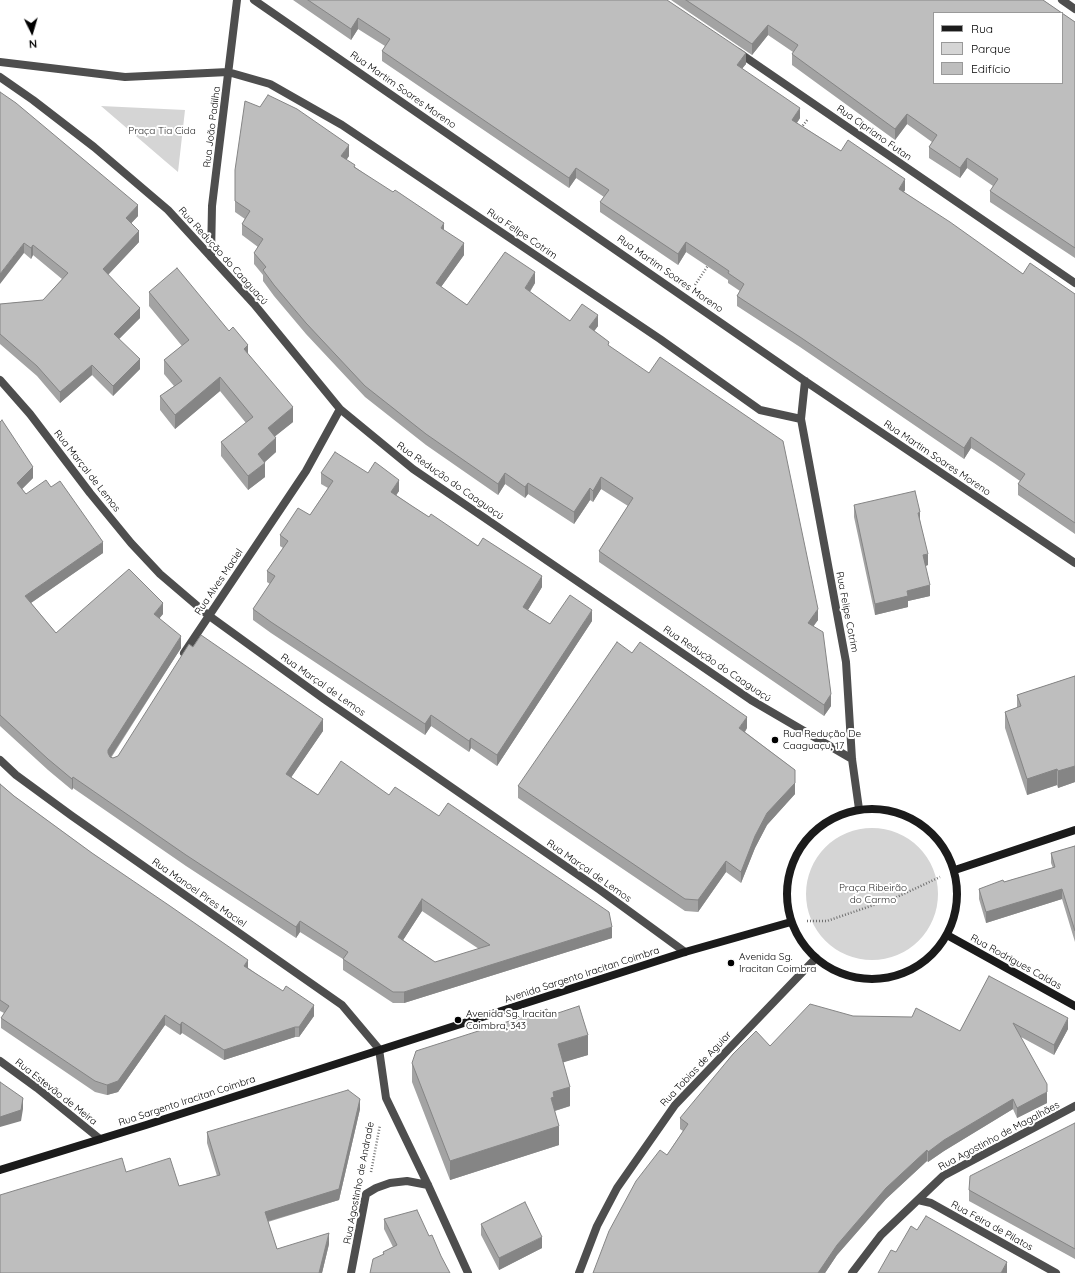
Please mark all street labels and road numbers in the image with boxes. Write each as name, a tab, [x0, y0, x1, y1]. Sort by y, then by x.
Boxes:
street label: Rua Martim Soares Moreno	[348, 49, 458, 131]
street label: Rua João Padilha	[201, 86, 223, 168]
street label: Rua Cipriano Futan	[834, 103, 914, 163]
street label: Rua Redução do Caaguaçú	[176, 205, 270, 307]
street label: Rua Felipe Cotrim	[485, 206, 559, 262]
street label: Rua Martim Soares Moreno	[615, 233, 725, 315]
street label: Rua Martim Soares Moreno	[881, 418, 993, 498]
street label: Rua Marçal de Lemos	[51, 428, 123, 514]
street label: Rua Redução do Caaguaçú	[394, 439, 506, 523]
street label: Rua Alves Maciel	[192, 547, 246, 617]
street label: Rua Felipe Cotrim	[833, 571, 861, 653]
street label: Rua Redução do Caaguaçú	[661, 623, 773, 705]
street label: Rua Marçal de Lemos	[278, 651, 368, 719]
street label: Rua Marçal de Lemos	[544, 837, 634, 905]
street label: Rua Manoel Pires Maciel	[150, 856, 248, 930]
street label: Rua Rodrigues Caldas	[968, 932, 1064, 992]
street label: Avenida Sargento Iracitan Coimbra	[503, 944, 661, 1006]
street label: Rua Tobias de Aguiar	[658, 1029, 734, 1109]
street label: Rua Estevão de Meira	[13, 1056, 99, 1128]
street label: Rua Sargento Iracitan Coimbra	[117, 1073, 257, 1129]
street label: Rua Agostinho de Magalhães	[936, 1099, 1062, 1173]
street label: Rua Agostinho de Andrade	[341, 1121, 377, 1245]
street label: Rua Feira de Pilatos	[949, 1198, 1035, 1254]

